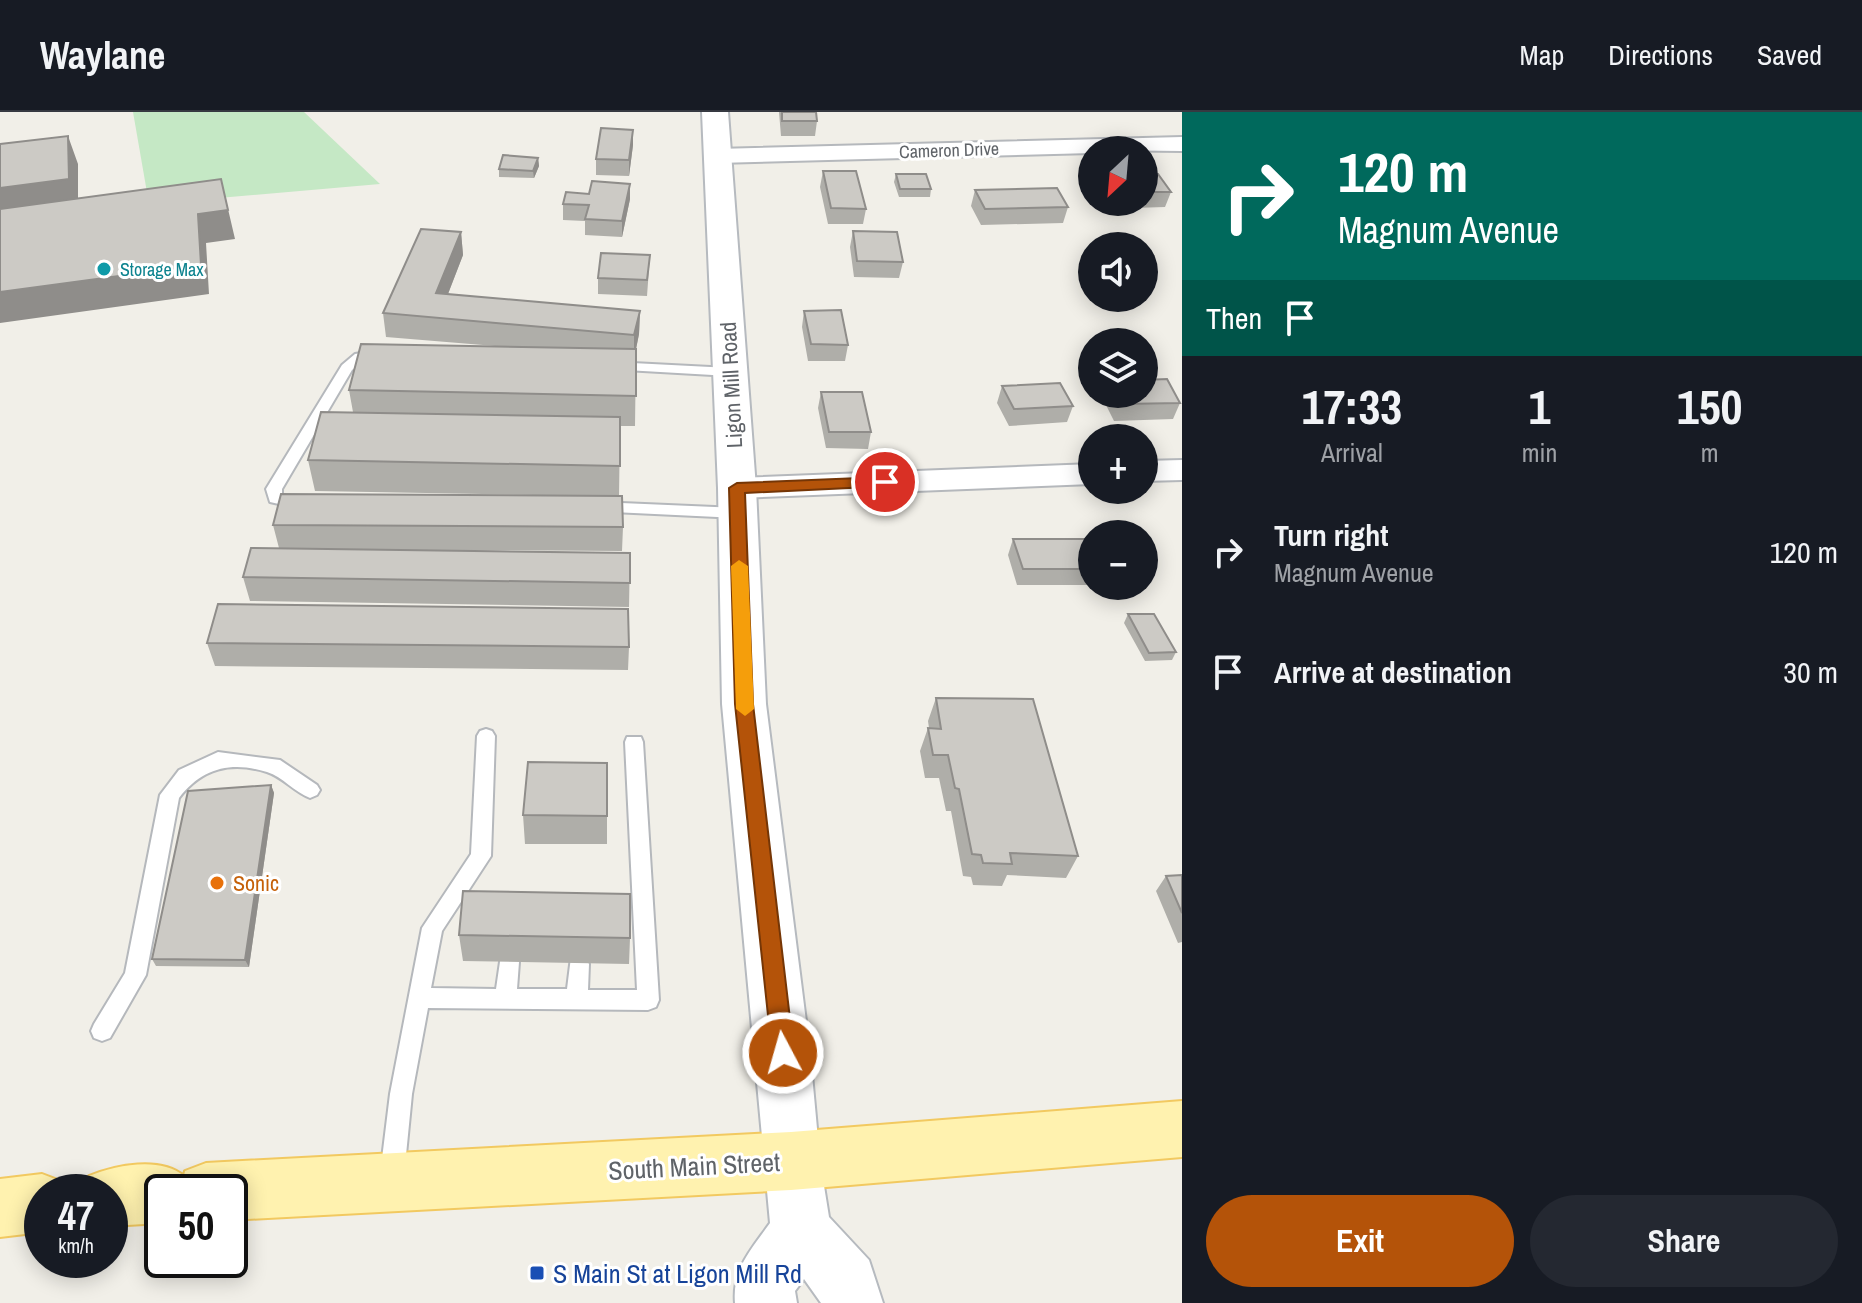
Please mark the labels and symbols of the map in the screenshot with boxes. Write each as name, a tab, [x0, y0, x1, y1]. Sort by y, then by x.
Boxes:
street label: Cameron Drive	[899, 136, 999, 164]
north arrow	[1078, 136, 1158, 216]
place label: Storage Max	[120, 257, 204, 282]
marker: Storage Max	[95, 260, 113, 278]
street label: Ligon Mill Road	[713, 321, 749, 449]
pin	[851, 448, 919, 516]
place label: Sonic	[233, 868, 279, 898]
marker: Sonic	[208, 874, 226, 892]
position arrow	[741, 1011, 825, 1095]
street label: South Main Street	[607, 1144, 781, 1188]
speed limit sign: 50	[144, 1174, 248, 1278]
place label: S Main St at Ligon Mill Rd	[553, 1256, 802, 1291]
marker: S Main St at Ligon Mill Rd	[528, 1264, 546, 1282]

